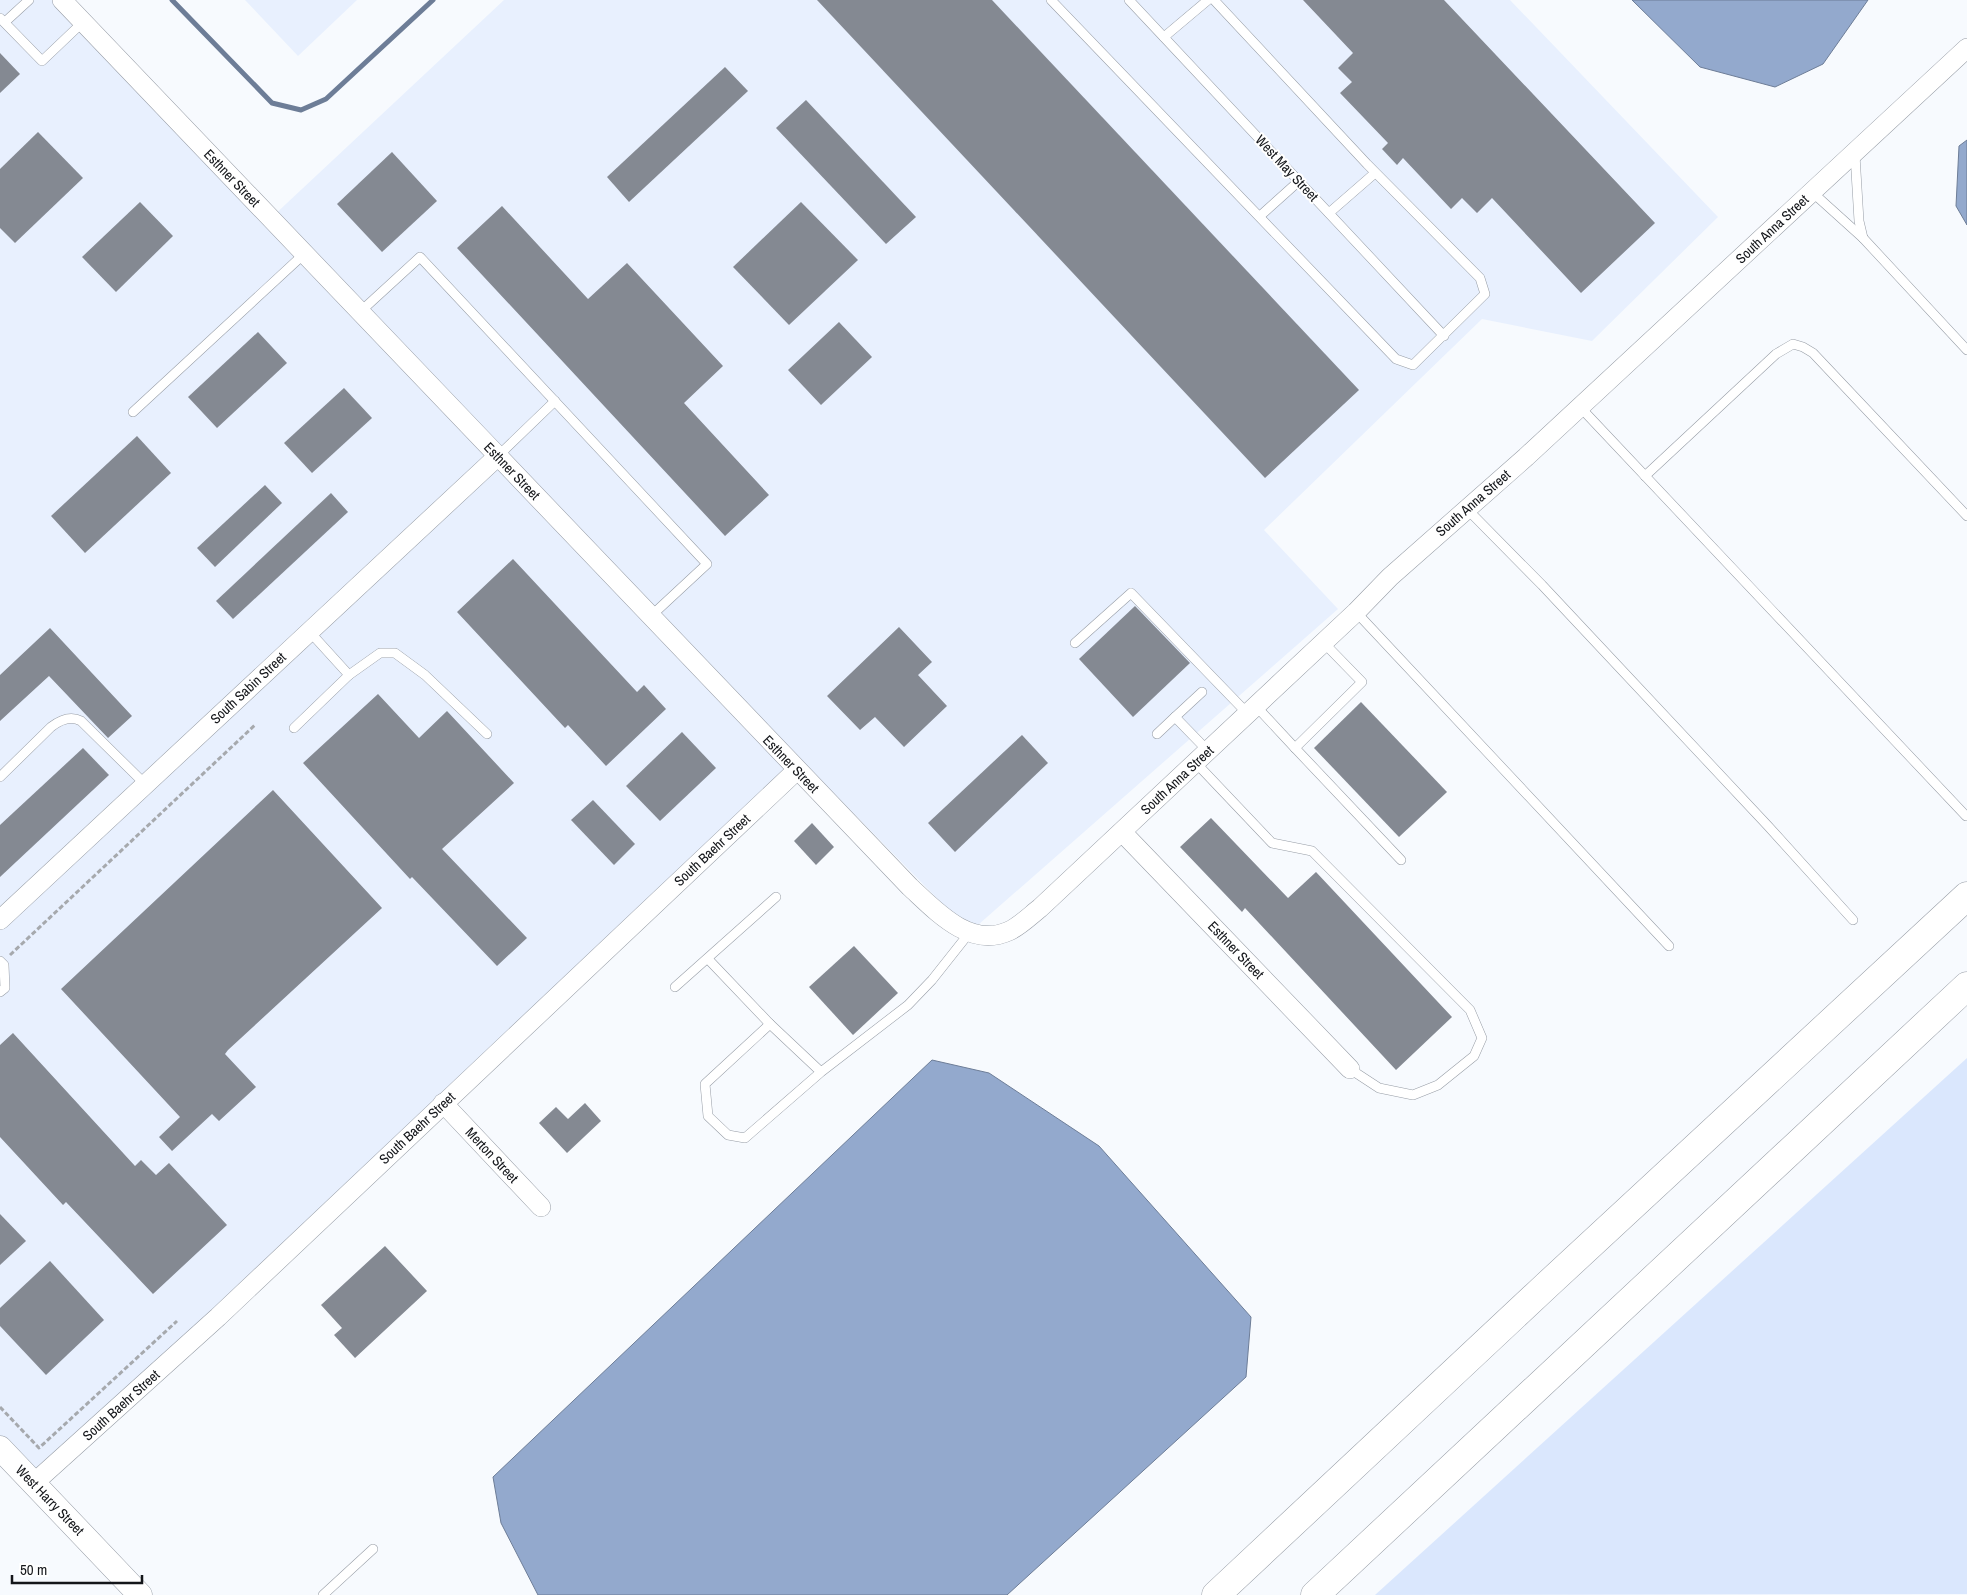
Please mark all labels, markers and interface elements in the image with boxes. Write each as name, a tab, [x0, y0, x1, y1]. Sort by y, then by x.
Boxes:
street label: West May Street	[1252, 131, 1322, 205]
street label: Esthner Street	[200, 145, 264, 211]
street label: South Anna Street	[1732, 191, 1812, 267]
street label: Esthner Street	[480, 438, 544, 504]
street label: South Anna Street	[1432, 466, 1514, 540]
street label: South Sabin Street	[206, 648, 290, 728]
street label: Esthner Street	[759, 731, 823, 797]
street label: South Anna Street	[1137, 742, 1217, 818]
street label: South Baehr Street	[670, 810, 754, 890]
street label: Esthner Street	[1204, 917, 1268, 983]
street label: South Baehr Street	[375, 1088, 459, 1168]
street label: Merton Street	[462, 1123, 522, 1187]
street label: South Baehr Street	[79, 1366, 163, 1444]
street label: West Harry Street	[12, 1461, 88, 1539]
scale bar	[12, 1552, 142, 1584]
text: 50 m	[20, 1559, 47, 1580]

